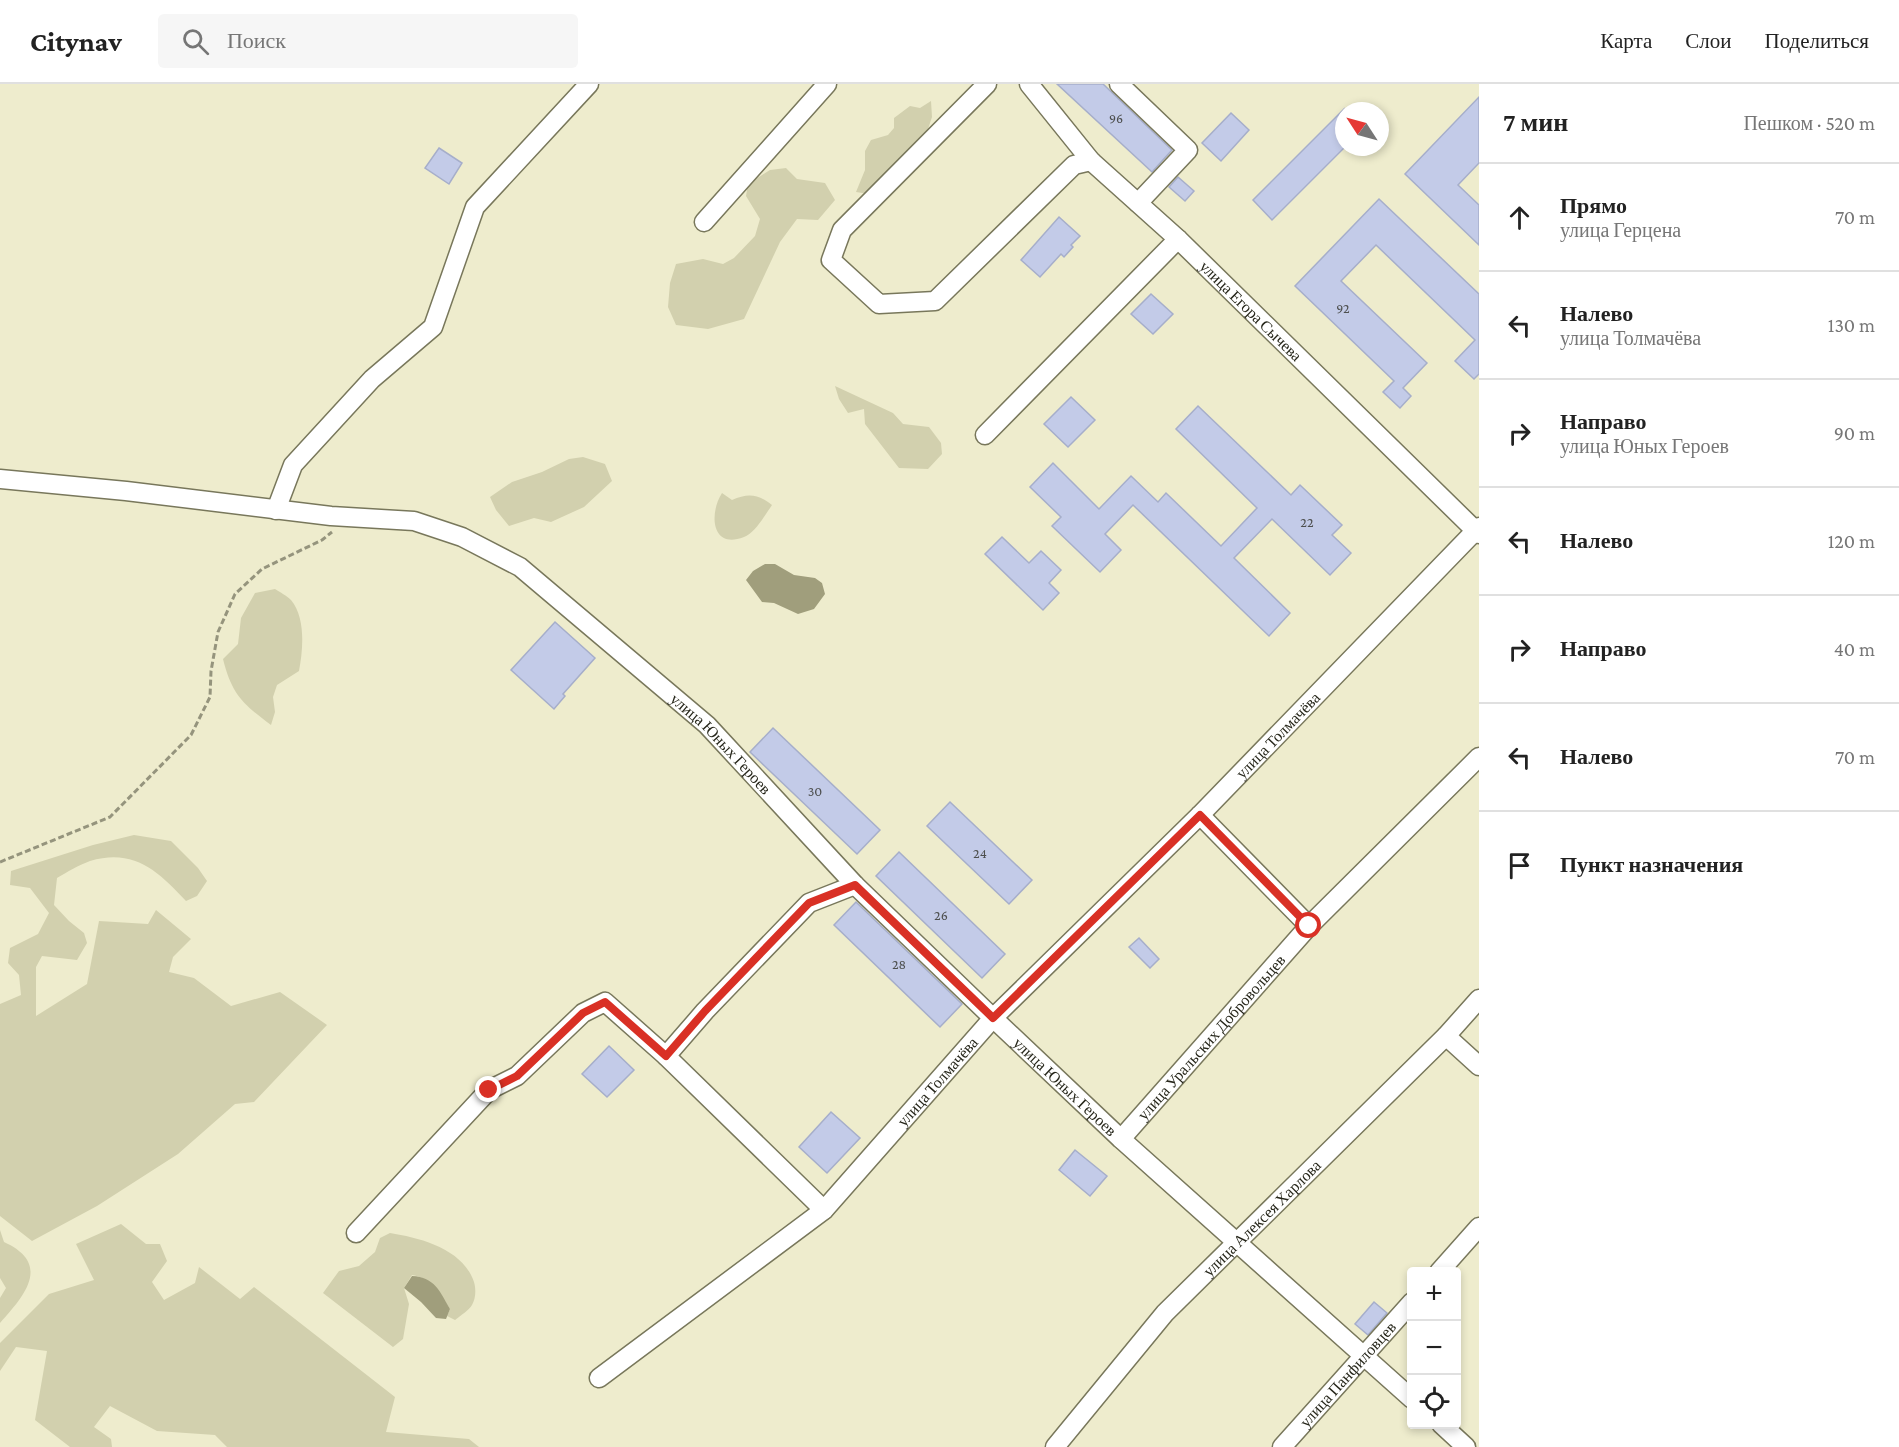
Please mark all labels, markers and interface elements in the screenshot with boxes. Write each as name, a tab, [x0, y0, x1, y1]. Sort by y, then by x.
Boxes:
search box	[158, 14, 578, 68]
icon: search	[179, 25, 212, 58]
text: Citynav	[30, 26, 122, 57]
text: Поиск	[227, 28, 286, 53]
text: Карта	[1600, 29, 1652, 53]
text: Слои	[1685, 29, 1731, 53]
text: Поделиться	[1764, 29, 1869, 53]
north arrow	[1335, 102, 1389, 156]
text: 7 мин	[1503, 108, 1568, 137]
house number: 96	[1109, 110, 1123, 126]
text: Пешком · 520 m	[1743, 112, 1875, 134]
text: Прямо	[1560, 193, 1627, 218]
icon: ahead	[1503, 201, 1536, 234]
text: 70 m	[1835, 206, 1875, 228]
text: улица Герцена	[1560, 219, 1681, 241]
street label: улица Егора Сычева	[1196, 257, 1305, 364]
house number: 92	[1336, 300, 1350, 316]
text: Налево	[1560, 301, 1633, 326]
icon: left	[1503, 309, 1536, 342]
text: 130 m	[1828, 314, 1875, 336]
text: улица Толмачёва	[1560, 327, 1701, 349]
text: Направо	[1560, 409, 1646, 434]
icon: right	[1503, 417, 1536, 450]
text: 90 m	[1834, 422, 1875, 444]
text: улица Юных Героев	[1560, 435, 1729, 457]
house number: 22	[1300, 514, 1314, 530]
icon: left	[1503, 525, 1536, 558]
text: Налево	[1560, 528, 1633, 553]
text: 120 m	[1828, 530, 1875, 552]
icon: right	[1503, 633, 1536, 666]
text: Направо	[1560, 636, 1646, 661]
text: 40 m	[1834, 638, 1875, 660]
street label: улица Толмачёва	[1232, 688, 1323, 782]
street label: улица Юных Героев	[667, 690, 775, 798]
icon: left	[1503, 741, 1536, 774]
text: Налево	[1560, 744, 1633, 769]
text: 70 m	[1835, 746, 1875, 768]
house number: 30	[808, 783, 822, 799]
house number: 24	[973, 845, 987, 861]
icon: arrive	[1503, 849, 1536, 882]
text: Пункт назначения	[1560, 852, 1743, 877]
house number: 26	[934, 907, 948, 923]
route start	[1295, 912, 1321, 938]
street label: улица Уральских Добровольцев	[1134, 951, 1289, 1124]
house number: 28	[892, 956, 906, 972]
street label: улица Толмачёва	[893, 1033, 981, 1130]
street label: улица Юных Героев	[1010, 1034, 1121, 1139]
route end	[475, 1076, 501, 1102]
street label: улица Алексея Харлова	[1199, 1156, 1324, 1280]
map controls	[1407, 1267, 1461, 1429]
button: +	[1407, 1267, 1461, 1321]
street label: улица Панфиловцев	[1296, 1318, 1399, 1431]
button: −	[1407, 1321, 1461, 1375]
button: locate	[1407, 1375, 1461, 1429]

